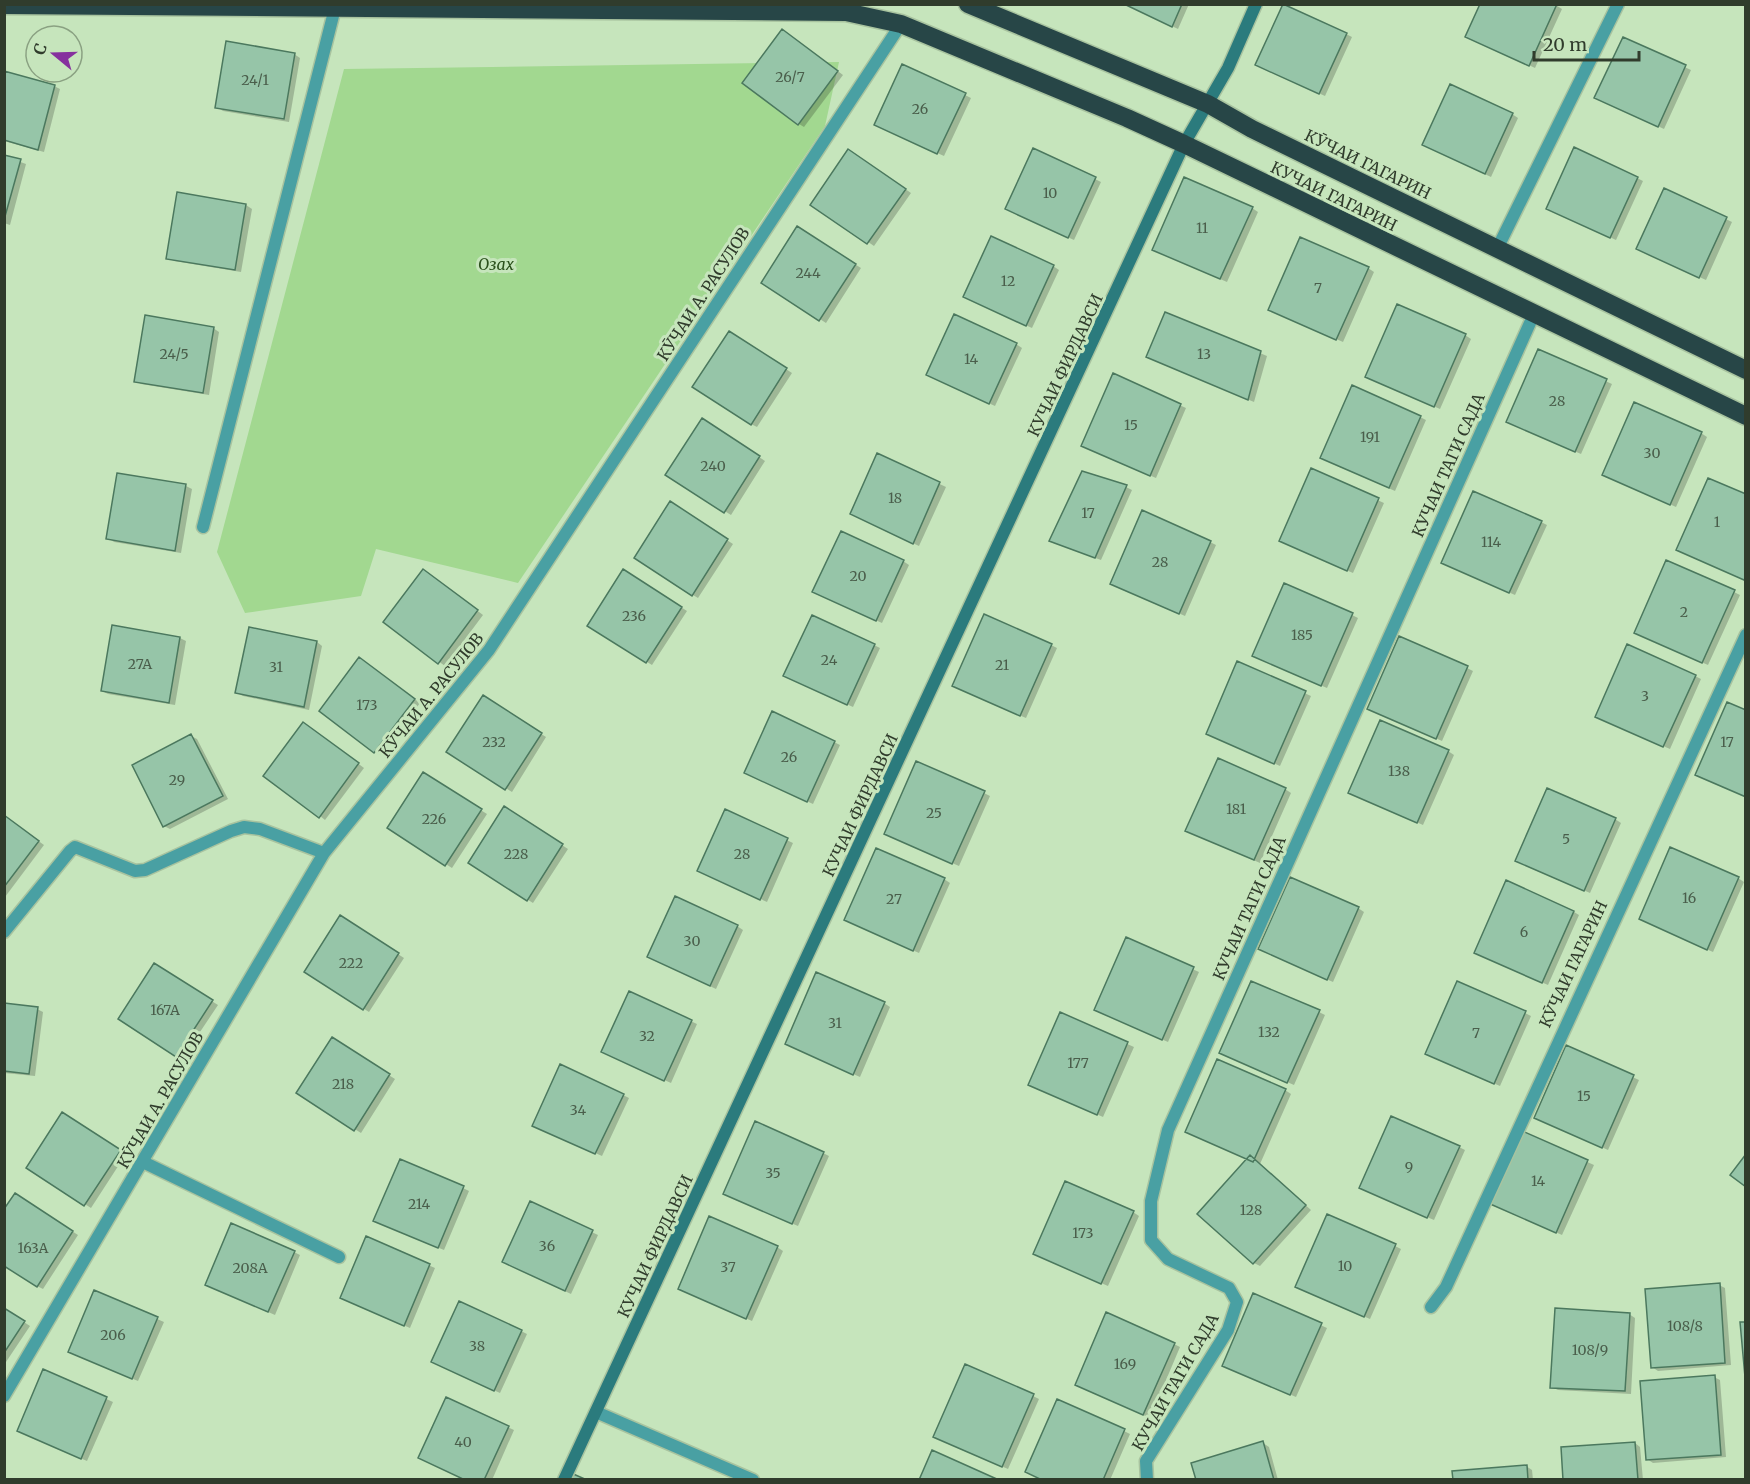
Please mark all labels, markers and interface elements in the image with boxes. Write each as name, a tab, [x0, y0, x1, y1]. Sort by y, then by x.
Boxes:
north arrow	[24, 24, 84, 84]
scale bar	[1534, 24, 1639, 62]
text: 20 m	[1543, 33, 1587, 56]
text: С	[29, 41, 51, 57]
house number: 26/7	[775, 68, 805, 86]
house number: 24/1	[241, 71, 269, 89]
house number: 26	[912, 100, 928, 118]
street label: КӮЧАИ ГАГАРИН	[1302, 125, 1435, 203]
street label: КУЧАИ ГАГАРИН	[1268, 157, 1401, 235]
house number: 10	[1043, 184, 1057, 202]
house number: 11	[1196, 219, 1208, 237]
street label: КӮЧАИ А. РАСУЛОВ	[652, 223, 754, 364]
park label: Озах	[478, 254, 515, 274]
house number: 244	[795, 264, 821, 282]
house number: 12	[1001, 272, 1015, 290]
house number: 7	[1314, 279, 1322, 297]
street label: КУЧАИ ФИРДАВСИ	[1023, 290, 1107, 440]
house number: 24/5	[159, 345, 189, 363]
house number: 13	[1197, 345, 1211, 363]
house number: 14	[964, 350, 978, 368]
street label: КУЧАИ ТАГИ САДА	[1407, 389, 1489, 540]
house number: 28	[1549, 392, 1565, 410]
house number: 15	[1124, 416, 1138, 434]
house number: 191	[1360, 428, 1380, 446]
house number: 30	[1644, 444, 1660, 462]
house number: 240	[700, 457, 726, 475]
house number: 18	[888, 489, 902, 507]
house number: 17	[1081, 504, 1095, 522]
house number: 1	[1714, 513, 1720, 531]
house number: 114	[1481, 533, 1501, 551]
house number: 28	[1152, 553, 1168, 571]
house number: 20	[849, 567, 867, 585]
house number: 2	[1680, 603, 1688, 621]
house number: 236	[622, 607, 646, 625]
house number: 185	[1291, 626, 1313, 644]
street label: КӮЧАИ А. РАСУЛОВ	[375, 628, 488, 761]
house number: 24	[821, 651, 838, 669]
house number: 27А	[128, 655, 152, 673]
house number: 21	[995, 656, 1009, 674]
house number: 31	[269, 658, 283, 676]
house number: 3	[1641, 687, 1649, 705]
house number: 173	[356, 696, 378, 714]
street label: КУЧАИ ФИРДАВСИ	[818, 730, 902, 880]
house number: 232	[482, 733, 506, 751]
house number: 17	[1720, 733, 1734, 751]
house number: 26	[781, 748, 797, 766]
house number: 138	[1388, 762, 1410, 780]
house number: 29	[169, 771, 185, 789]
house number: 181	[1226, 800, 1246, 818]
house number: 25	[926, 804, 942, 822]
house number: 226	[422, 810, 446, 828]
house number: 5	[1562, 830, 1570, 848]
street label: КУЧАИ ТАГИ САДА	[1208, 832, 1290, 983]
house number: 228	[504, 845, 528, 863]
house number: 28	[734, 845, 750, 863]
house number: 16	[1682, 889, 1696, 907]
house number: 27	[886, 890, 902, 908]
street label: КӮЧАИ ГАГАРИН	[1535, 897, 1611, 1031]
house number: 6	[1520, 923, 1528, 941]
house number: 30	[684, 932, 700, 950]
house number: 222	[339, 954, 363, 972]
house number: 167А	[150, 1001, 180, 1019]
house number: 31	[828, 1014, 842, 1032]
house number: 132	[1258, 1023, 1280, 1041]
house number: 7	[1472, 1024, 1480, 1042]
house number: 32	[639, 1027, 655, 1045]
street label: КӮЧАИ А. РАСУЛОВ	[113, 1028, 207, 1172]
house number: 177	[1067, 1054, 1089, 1072]
house number: 218	[332, 1075, 354, 1093]
house number: 15	[1577, 1087, 1591, 1105]
house number: 34	[570, 1101, 587, 1119]
house number: 9	[1405, 1158, 1413, 1176]
house number: 35	[765, 1164, 781, 1182]
street label: КУЧАИ ФИРДАВСИ	[613, 1171, 697, 1321]
house number: 14	[1531, 1172, 1545, 1190]
house number: 214	[408, 1195, 430, 1213]
house number: 128	[1240, 1201, 1262, 1219]
house number: 173	[1072, 1224, 1094, 1242]
house number: 36	[539, 1237, 555, 1255]
house number: 163А	[18, 1239, 49, 1257]
house number: 10	[1338, 1257, 1352, 1275]
house number: 37	[720, 1258, 736, 1276]
house number: 208А	[232, 1259, 268, 1277]
street label: КУЧАИ ТАГИ САДА	[1128, 1309, 1223, 1454]
house number: 108/8	[1667, 1317, 1703, 1335]
house number: 206	[100, 1326, 126, 1344]
house number: 38	[469, 1337, 485, 1355]
house number: 108/9	[1572, 1341, 1608, 1359]
house number: 169	[1114, 1355, 1136, 1373]
house number: 40	[454, 1433, 472, 1451]

